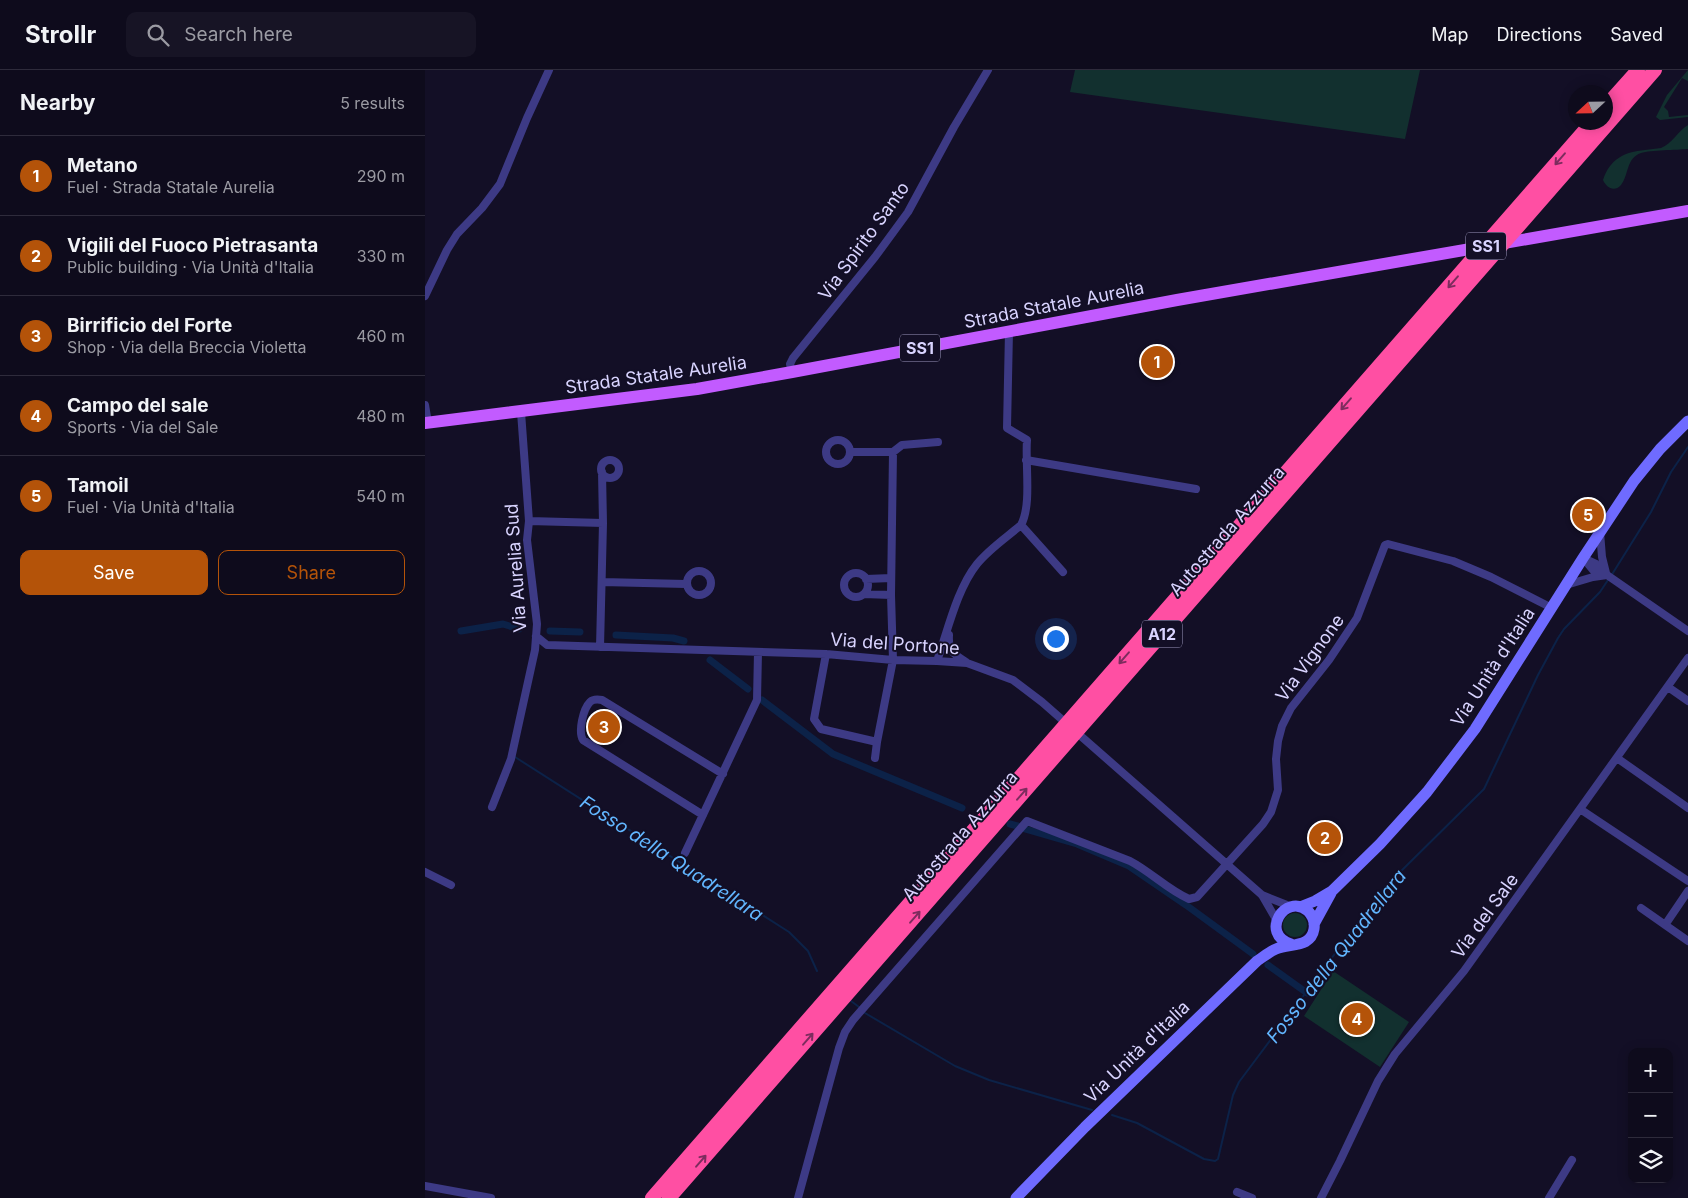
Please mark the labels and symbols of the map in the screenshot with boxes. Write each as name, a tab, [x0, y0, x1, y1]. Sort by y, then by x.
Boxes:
north arrow	[1568, 85, 1613, 130]
one-way arrow	[1555, 153, 1566, 166]
street label: Via Spirito Santo	[814, 178, 913, 304]
road number: SS1	[1466, 232, 1506, 260]
one-way arrow	[1448, 275, 1459, 288]
street label: Strada Statale Aurelia	[962, 277, 1146, 332]
road number: SS1	[900, 334, 940, 362]
pin: 1	[1141, 343, 1173, 381]
street label: Strada Statale Aurelia	[564, 351, 748, 398]
one-way arrow	[1341, 397, 1352, 410]
street label: Autostrada Azzurra	[1165, 462, 1289, 600]
pin: 5	[1572, 496, 1604, 534]
street label: Via Aurelia Sud	[501, 503, 530, 633]
street label: Via Unità d'Italia	[1446, 603, 1539, 730]
street label: Via Vignone	[1271, 610, 1348, 705]
road number: A12	[1142, 620, 1182, 648]
your location	[1043, 626, 1069, 652]
street label: Via del Portone	[830, 629, 960, 659]
one-way arrow	[1119, 651, 1130, 664]
pin: 3	[588, 708, 620, 746]
street label: Autostrada Azzurra	[898, 767, 1022, 905]
one-way arrow	[1016, 788, 1028, 801]
water label: Fosso della Quadrellara	[576, 791, 768, 926]
pin: 2	[1309, 819, 1341, 857]
water label: Fosso della Quadrellara	[1262, 865, 1411, 1048]
street label: Via del Sale	[1447, 869, 1522, 962]
one-way arrow	[909, 910, 921, 923]
street label: Via Unità d'Italia	[1080, 996, 1194, 1107]
pin: 4	[1341, 1000, 1373, 1038]
one-way arrow	[802, 1033, 814, 1046]
one-way arrow	[695, 1155, 707, 1168]

